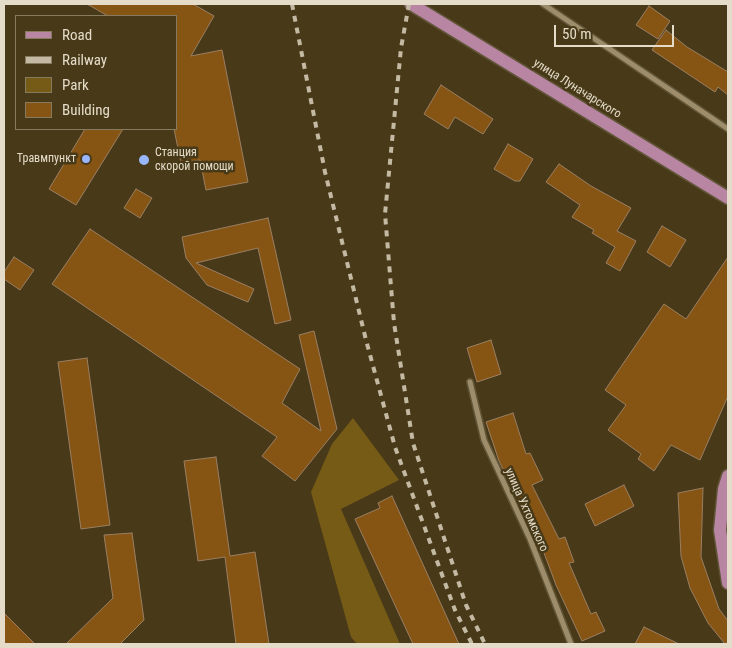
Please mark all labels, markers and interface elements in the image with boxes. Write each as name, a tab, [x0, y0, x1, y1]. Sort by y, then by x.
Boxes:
legend	[15, 15, 178, 130]
scale bar	[557, 15, 677, 47]
text: 50 m	[562, 25, 592, 43]
text: Road	[62, 26, 92, 44]
text: Railway	[62, 51, 107, 69]
street label: улица Луначарского	[530, 56, 624, 122]
text: Park	[62, 76, 89, 94]
text: Building	[62, 101, 110, 119]
place label: Станция скорой помощи	[155, 146, 234, 174]
place label: Травмпункт	[17, 152, 76, 166]
marker: Травмпункт	[80, 153, 92, 165]
marker: Станция скорой помощи	[137, 153, 151, 167]
street label: улица Ухтомского	[501, 466, 551, 554]

